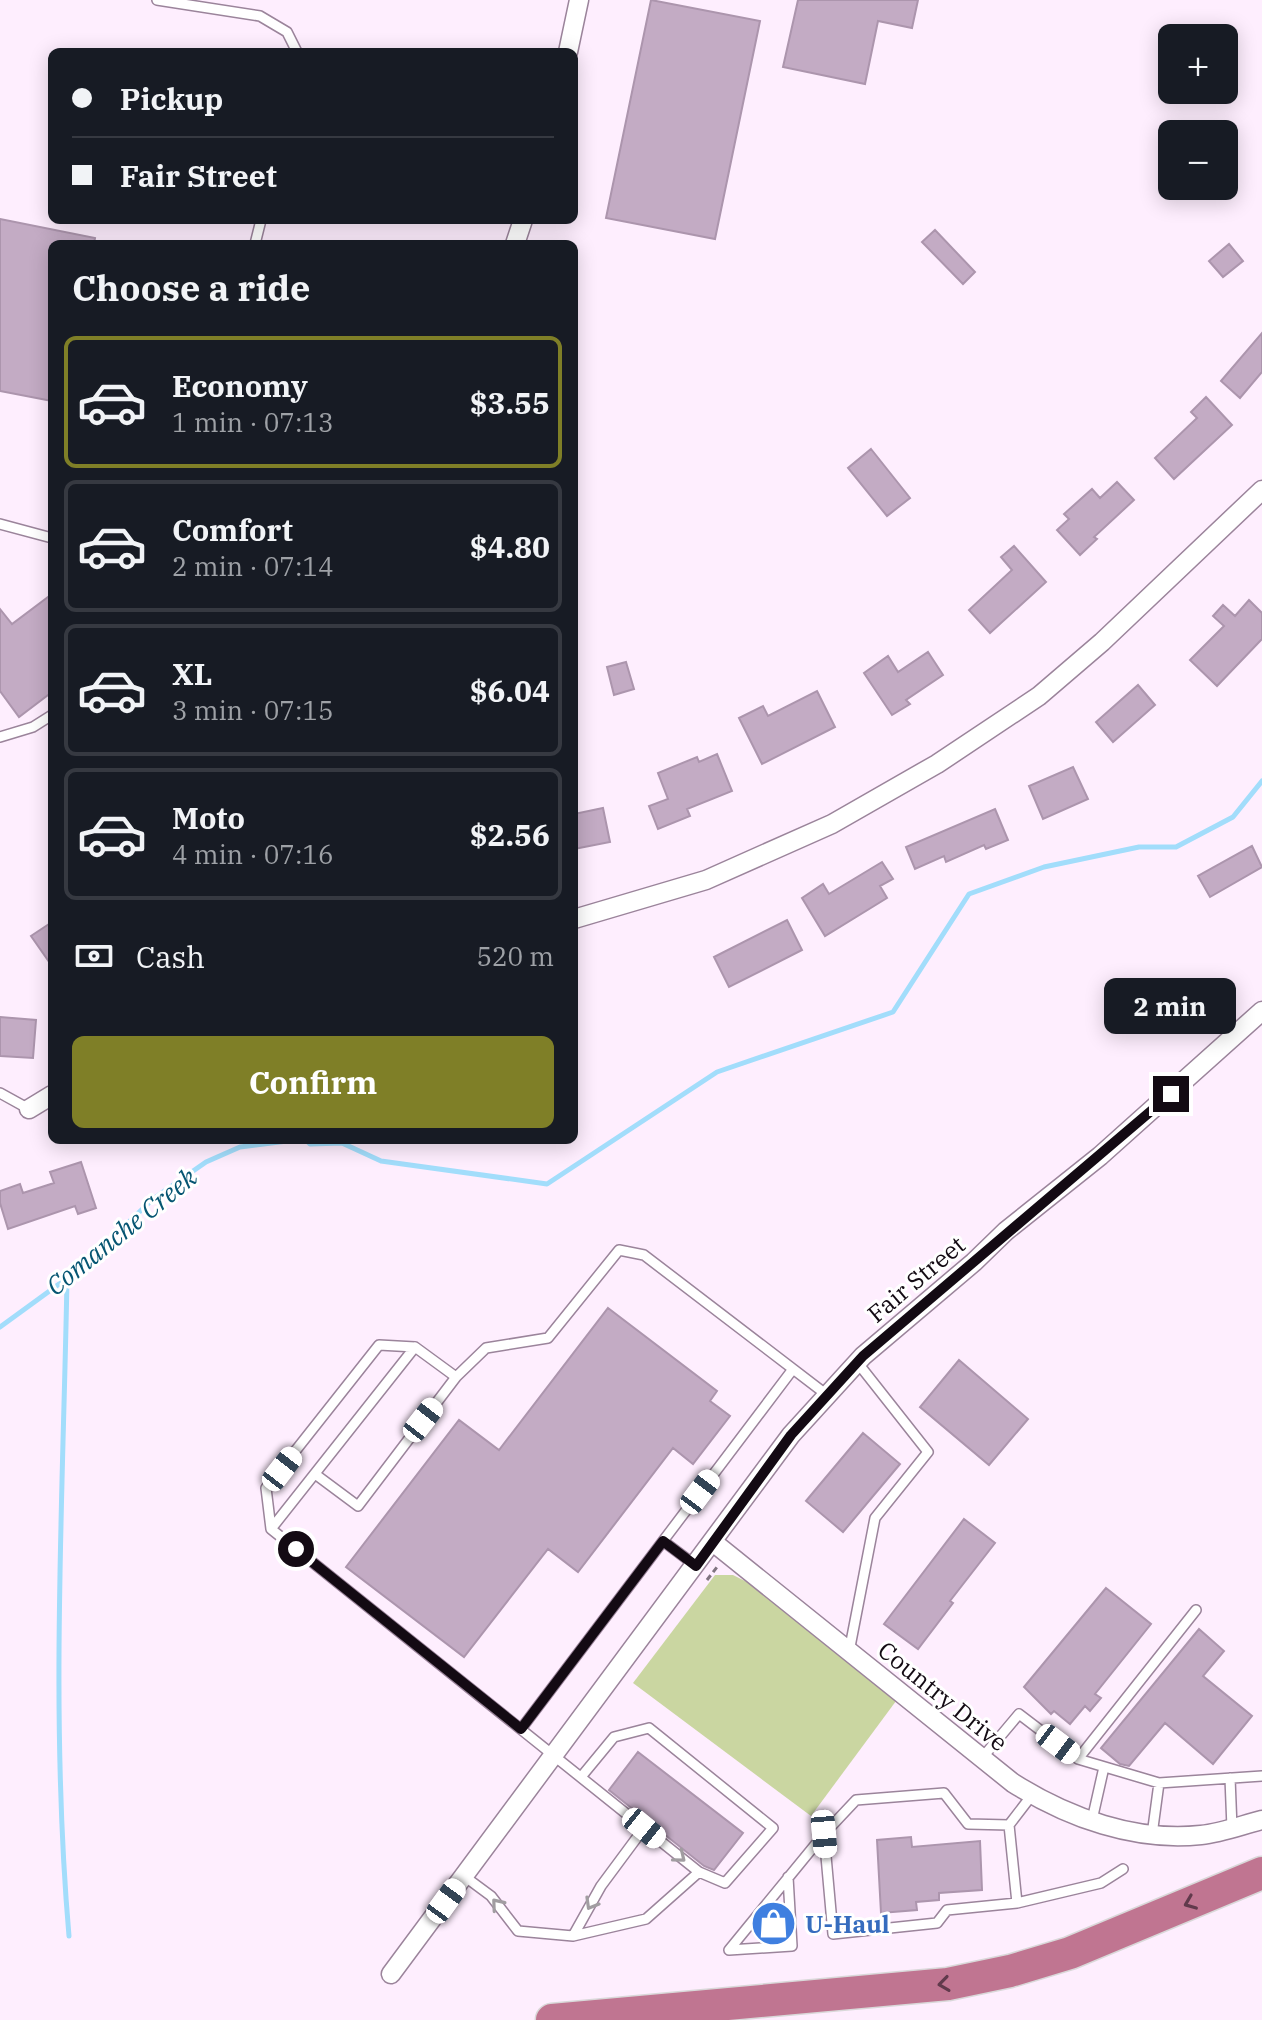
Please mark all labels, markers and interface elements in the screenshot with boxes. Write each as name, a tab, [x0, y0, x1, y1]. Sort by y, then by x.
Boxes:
map controls	[1158, 24, 1238, 200]
button: +	[1158, 24, 1238, 104]
text: Pickup	[120, 79, 223, 118]
button: −	[1158, 120, 1238, 200]
text: Fair Street	[120, 156, 277, 195]
text: Choose a ride	[72, 264, 311, 311]
icon: car	[76, 366, 148, 438]
text: Economy	[172, 366, 308, 405]
text: $3.55	[470, 383, 550, 422]
text: 1 min · 07:13	[172, 405, 334, 439]
icon: car	[76, 510, 148, 582]
text: Comfort	[172, 510, 293, 549]
text: $4.80	[470, 527, 550, 566]
text: 2 min · 07:14	[172, 549, 334, 583]
icon: car	[76, 654, 148, 726]
text: XL	[172, 654, 212, 693]
text: $6.04	[470, 671, 550, 710]
text: 3 min · 07:15	[172, 693, 334, 727]
icon: car	[76, 798, 148, 870]
text: Moto	[172, 798, 245, 837]
text: $2.56	[470, 815, 550, 854]
text: 4 min · 07:16	[172, 837, 334, 871]
icon: cash	[72, 934, 116, 978]
text: Cash	[136, 937, 205, 976]
text: 520 m	[476, 939, 554, 973]
callout: 2 min	[1105, 978, 1237, 1034]
text: 2 min	[1134, 989, 1206, 1023]
button: Confirm	[72, 1036, 554, 1128]
route end	[1153, 1076, 1189, 1112]
water label: Comanche Creek	[39, 1160, 204, 1302]
street label: Fair Street	[860, 1229, 972, 1329]
car	[399, 1394, 447, 1446]
car	[258, 1443, 306, 1495]
car	[676, 1466, 724, 1518]
route start	[278, 1531, 314, 1567]
street label: Country Drive	[872, 1634, 1014, 1758]
car	[1032, 1720, 1084, 1768]
car	[618, 1804, 670, 1852]
car	[810, 1809, 838, 1859]
one-way arrow	[670, 1847, 685, 1861]
car	[422, 1875, 470, 1927]
one-way arrow	[1184, 1893, 1198, 1910]
one-way arrow	[585, 1895, 601, 1910]
one-way arrow	[492, 1898, 507, 1913]
shop icon: U-Haul	[750, 1900, 798, 1948]
place label: U-Haul	[805, 1908, 890, 1940]
one-way arrow	[937, 1975, 950, 1992]

